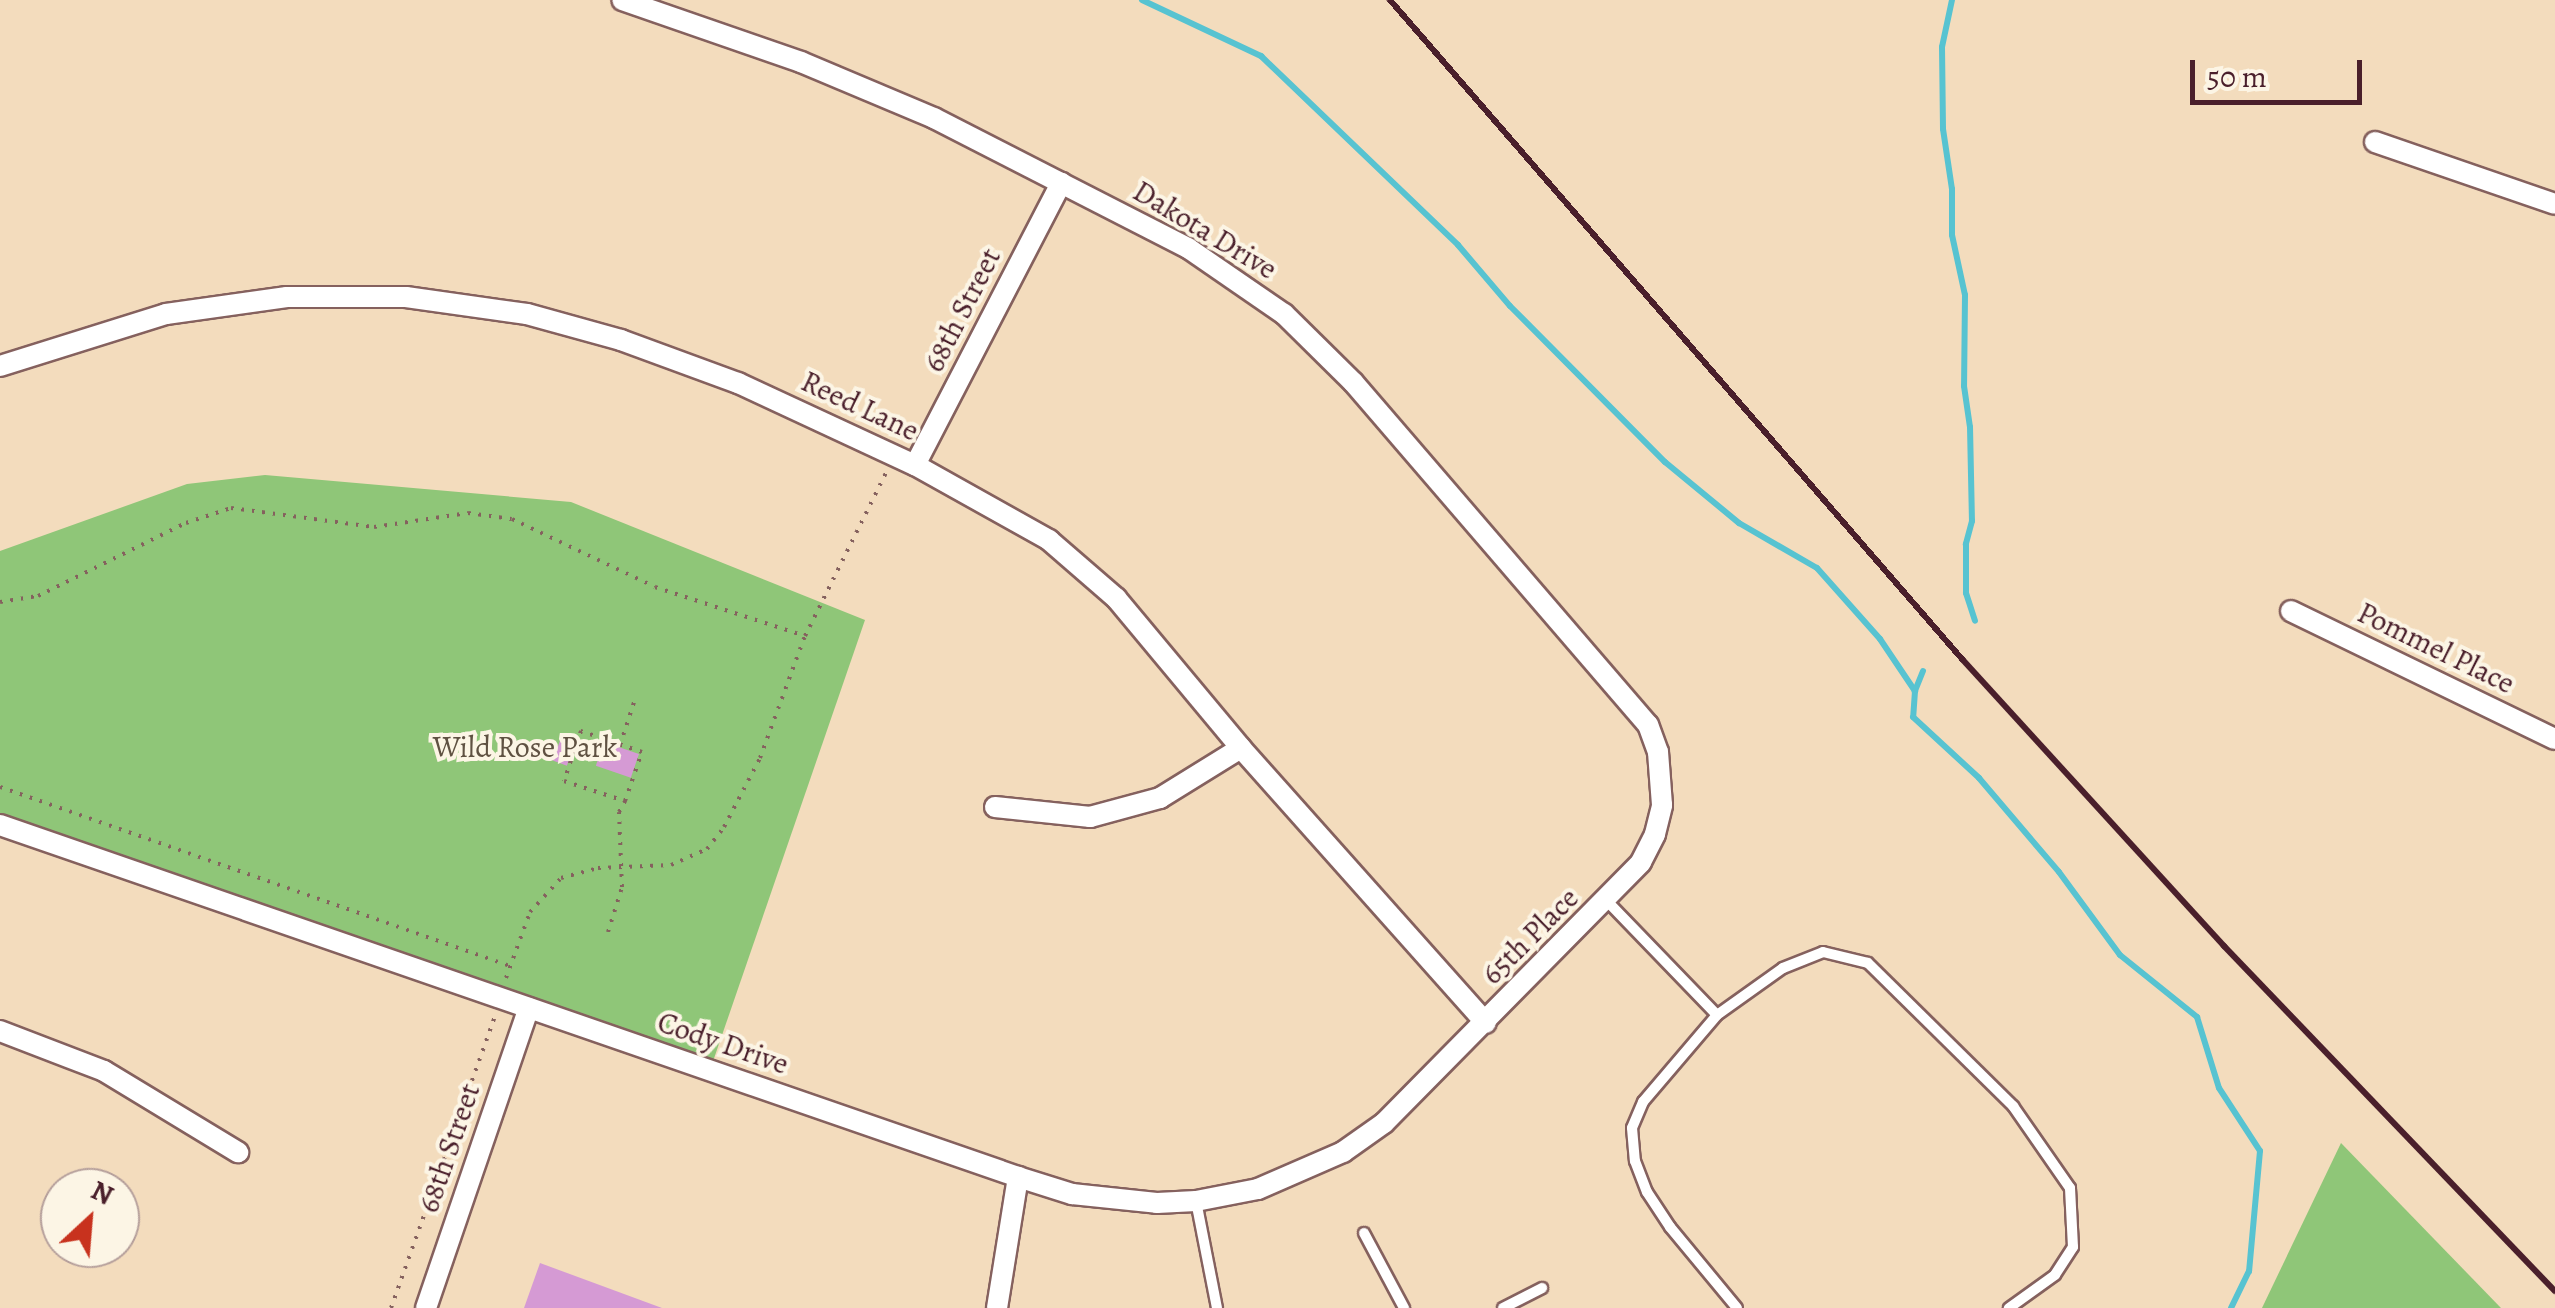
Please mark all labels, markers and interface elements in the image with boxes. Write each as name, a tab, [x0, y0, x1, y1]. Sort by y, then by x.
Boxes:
scale bar	[2195, 40, 2368, 102]
text: 50 m	[2207, 57, 2267, 97]
street label: Dakota Drive	[1127, 173, 1283, 287]
street label: 68th Street	[916, 242, 1008, 378]
street label: Reed Lane	[796, 363, 924, 449]
street label: Pommel Place	[2352, 594, 2520, 702]
park label: Wild Rose Park	[433, 729, 617, 765]
street label: 65th Place	[1474, 880, 1586, 992]
street label: Cody Drive	[653, 1004, 793, 1082]
street label: 68th Street	[410, 1079, 488, 1217]
north arrow	[40, 1168, 140, 1268]
text: N	[85, 1171, 120, 1214]

